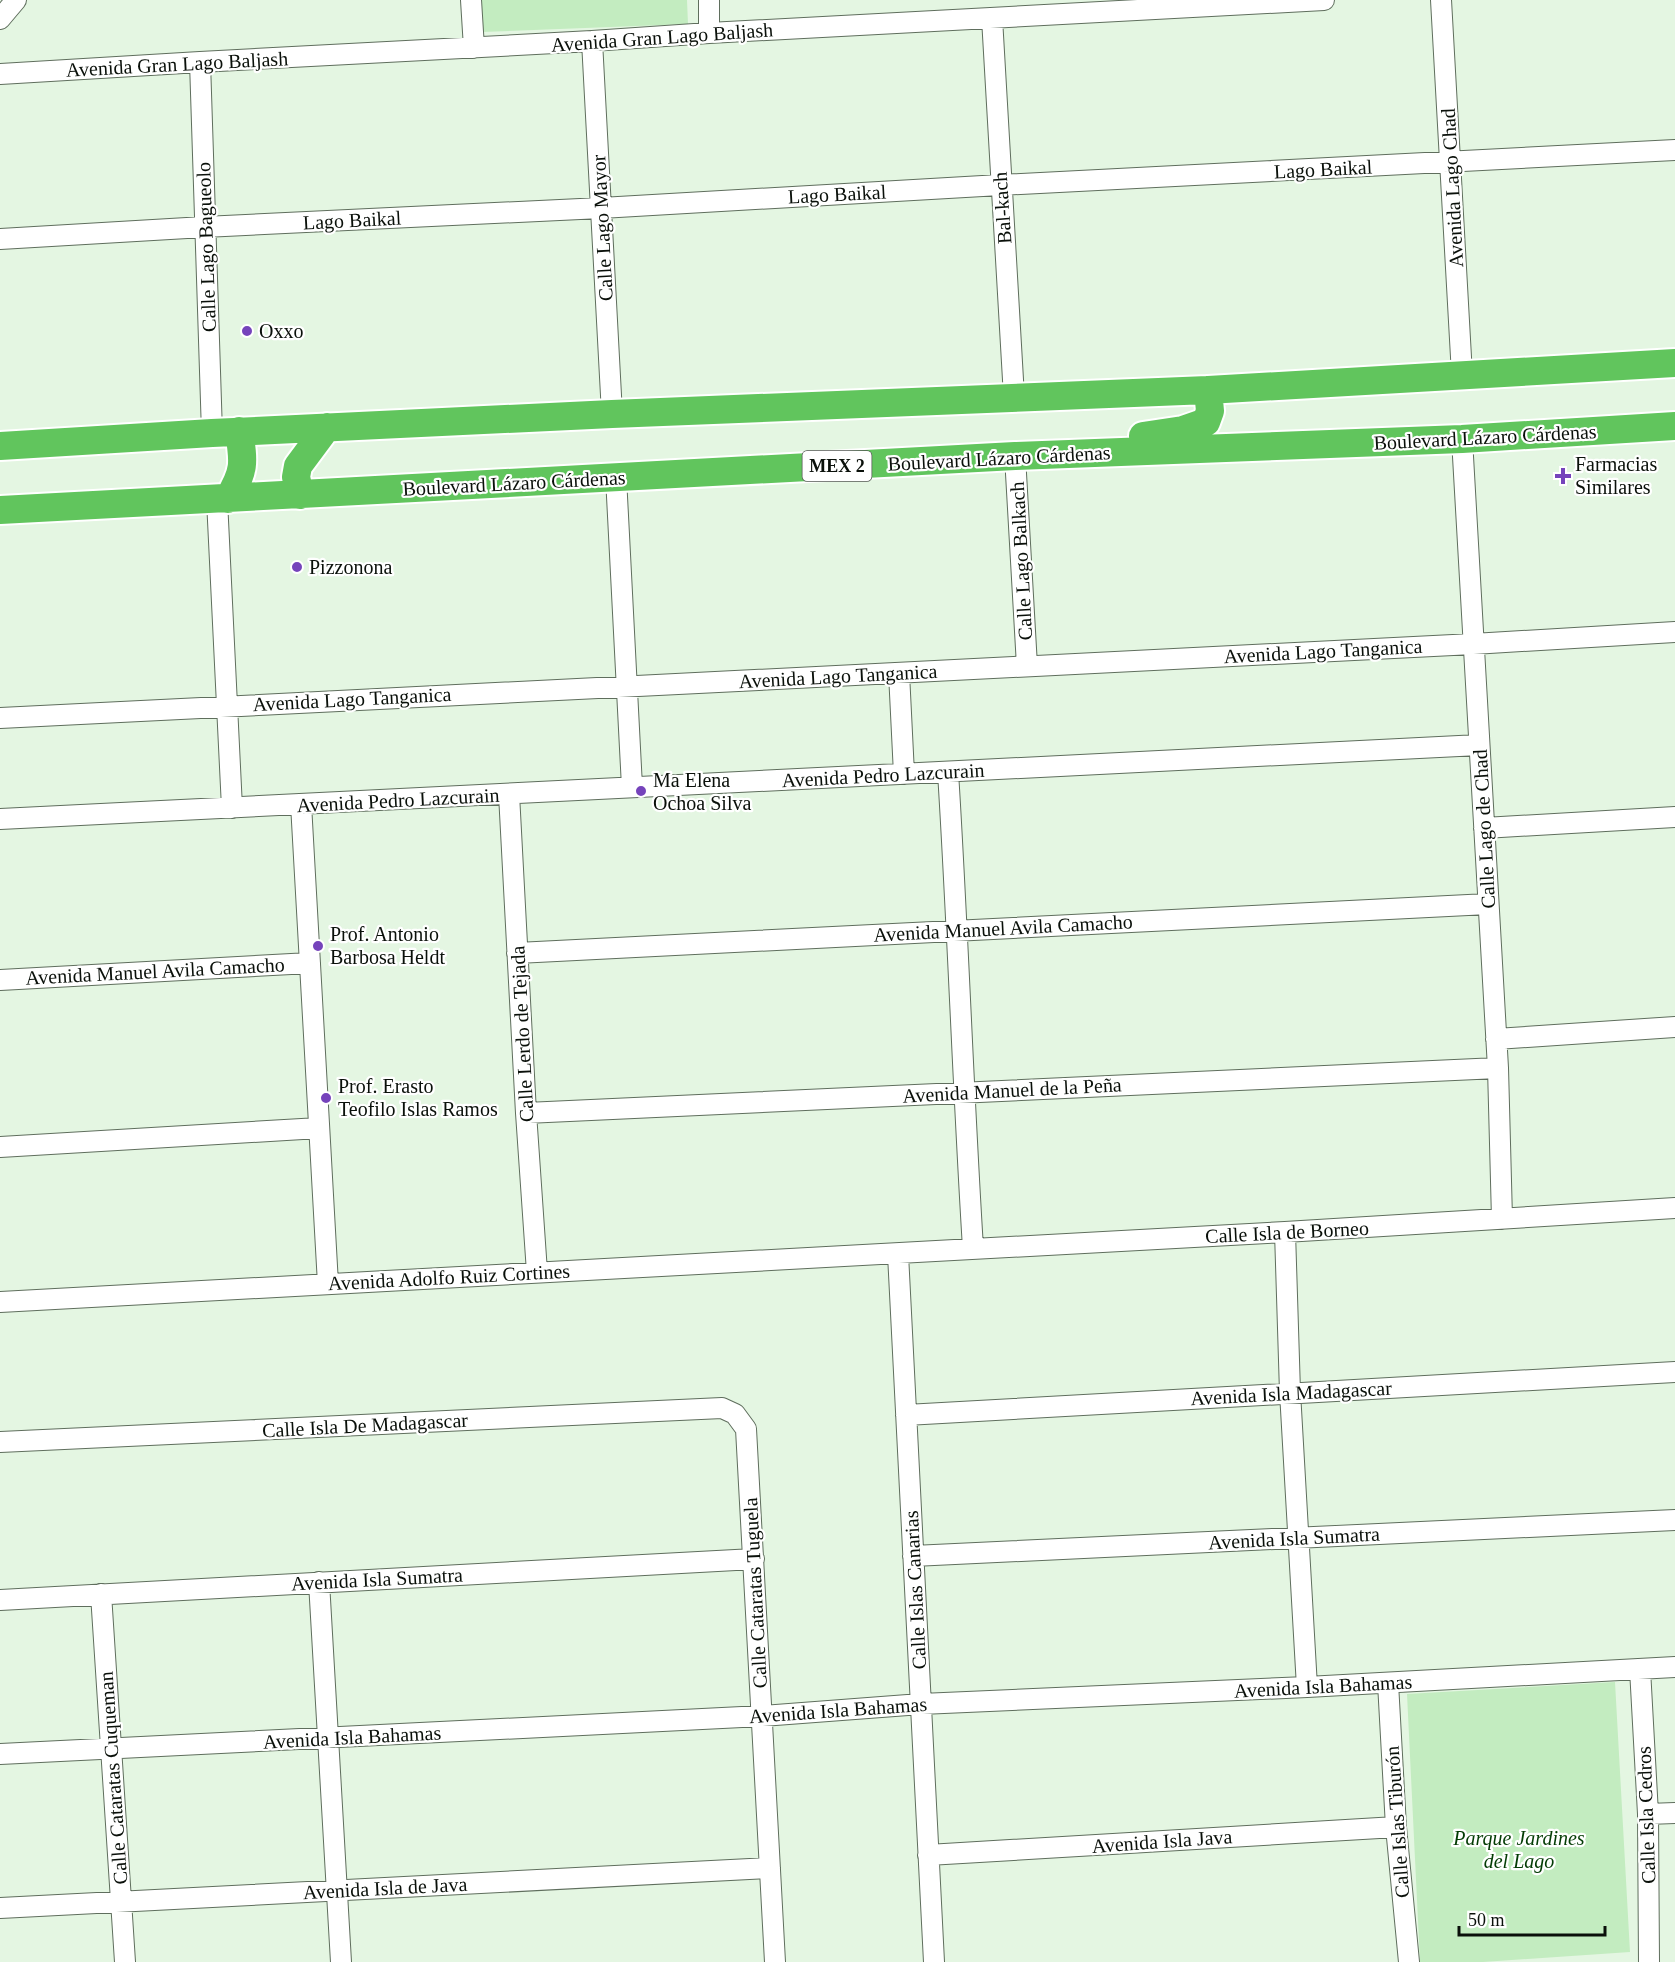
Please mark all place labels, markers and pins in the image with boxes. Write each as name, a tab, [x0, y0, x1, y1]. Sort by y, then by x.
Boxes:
place label: Oxxo	[259, 320, 303, 342]
marker: Oxxo	[240, 324, 254, 338]
place label: Farmacias Similares	[1575, 453, 1657, 498]
marker: Farmacias Similares	[1556, 469, 1570, 483]
place label: Pizzonona	[309, 556, 392, 578]
marker: Pizzonona	[290, 560, 304, 574]
place label: Ma Elena Ochoa Silva	[653, 769, 751, 814]
marker: Ma Elena Ochoa Silva	[634, 784, 648, 798]
place label: Prof. Antonio Barbosa Heldt	[330, 923, 445, 968]
marker: Prof. Antonio Barbosa Heldt	[311, 939, 325, 953]
place label: Prof. Erasto Teofilo Islas Ramos	[338, 1075, 498, 1120]
marker: Prof. Erasto Teofilo Islas Ramos	[319, 1091, 333, 1105]

